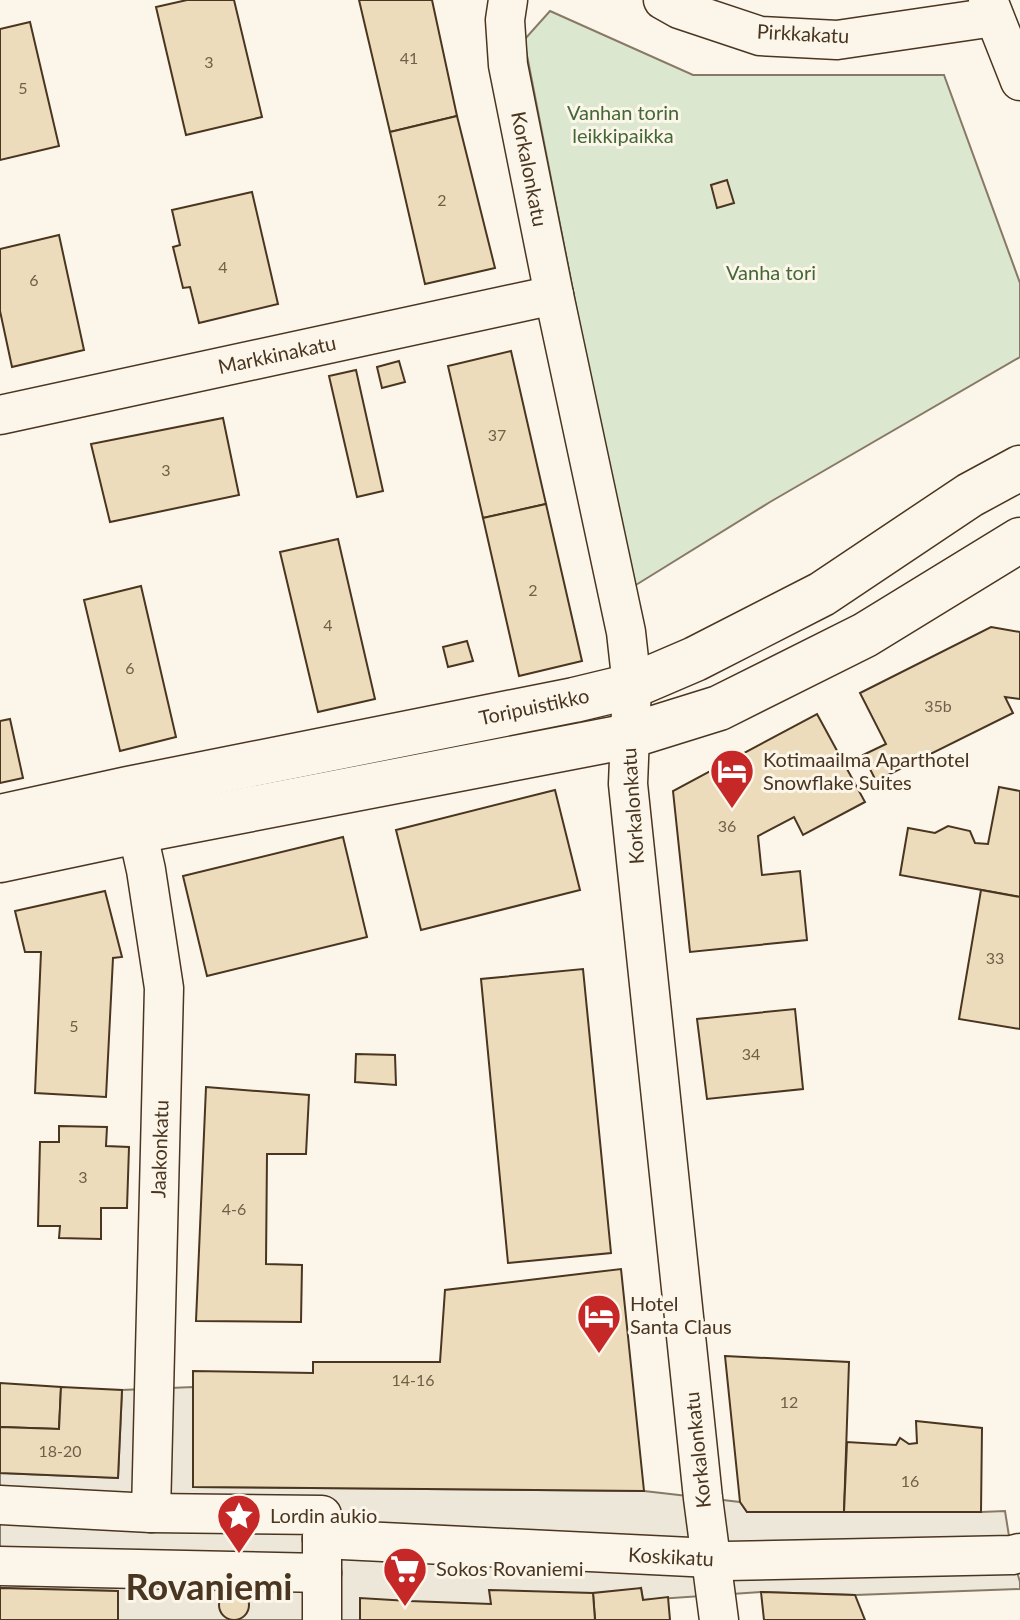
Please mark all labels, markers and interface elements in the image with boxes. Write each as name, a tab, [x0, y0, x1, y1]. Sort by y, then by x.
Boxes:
street label: Pirkkakatu	[756, 19, 850, 47]
house number: 41	[400, 48, 418, 67]
house number: 3	[204, 52, 214, 71]
house number: 5	[18, 78, 28, 97]
park label: Vanhan torin leikkipaikka	[567, 100, 679, 147]
street label: Korkalonkatu	[507, 109, 553, 228]
house number: 2	[437, 190, 447, 209]
house number: 4	[218, 257, 228, 276]
park label: Vanha tori	[726, 260, 816, 284]
house number: 6	[29, 270, 39, 289]
street label: Markkinakatu	[216, 330, 338, 378]
house number: 37	[488, 425, 506, 444]
house number: 3	[161, 460, 171, 479]
house number: 2	[528, 580, 538, 599]
house number: 4	[323, 615, 333, 634]
house number: 6	[125, 658, 135, 677]
street label: Toripuistikko	[477, 683, 591, 729]
house number: 35b	[924, 696, 952, 715]
street label: Korkalonkatu	[616, 747, 648, 865]
hotel icon: Kotimaailma Aparthotel Snowflake Suites	[708, 747, 756, 810]
place label: Kotimaailma Aparthotel Snowflake Suites	[763, 747, 969, 794]
house number: 36	[718, 816, 736, 835]
house number: 33	[986, 948, 1004, 967]
house number: 5	[69, 1016, 79, 1035]
house number: 34	[742, 1044, 760, 1063]
street label: Jaakonkatu	[145, 1099, 173, 1199]
house number: 3	[78, 1167, 88, 1186]
house number: 4-6	[222, 1199, 246, 1218]
place label: Hotel Santa Claus	[630, 1291, 732, 1338]
hotel icon: Hotel Santa Claus	[575, 1292, 623, 1355]
house number: 14-16	[391, 1370, 435, 1389]
street label: Korkalonkatu	[679, 1391, 715, 1509]
house number: 12	[780, 1392, 798, 1411]
house number: 18-20	[38, 1441, 82, 1460]
house number: 16	[901, 1471, 919, 1490]
place icon: Lordin aukio	[215, 1492, 263, 1555]
place label: Lordin aukio	[270, 1503, 377, 1527]
street label: Koskikatu	[628, 1542, 714, 1570]
supermarket icon: Sokos Rovaniemi	[381, 1545, 429, 1608]
place label: Sokos Rovaniemi	[436, 1556, 584, 1580]
district label: Rovaniemi	[126, 1564, 292, 1608]

